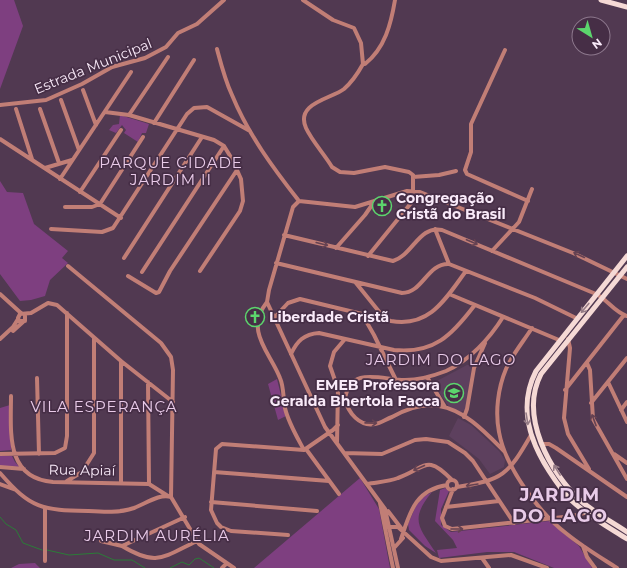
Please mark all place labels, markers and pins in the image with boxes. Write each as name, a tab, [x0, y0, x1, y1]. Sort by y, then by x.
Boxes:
place label: Congregação Cristã do Brasil	[396, 189, 506, 223]
church icon: Congregação Cristã do Brasil	[371, 195, 393, 217]
church icon: Liberdade Cristã	[244, 306, 266, 328]
place label: Liberdade Cristã	[269, 308, 389, 326]
place label: EMEB Professora Geralda Bhertola Facca	[270, 376, 440, 410]
school or university icon: EMEB Professora Geralda Bhertola Facca	[443, 382, 465, 404]

